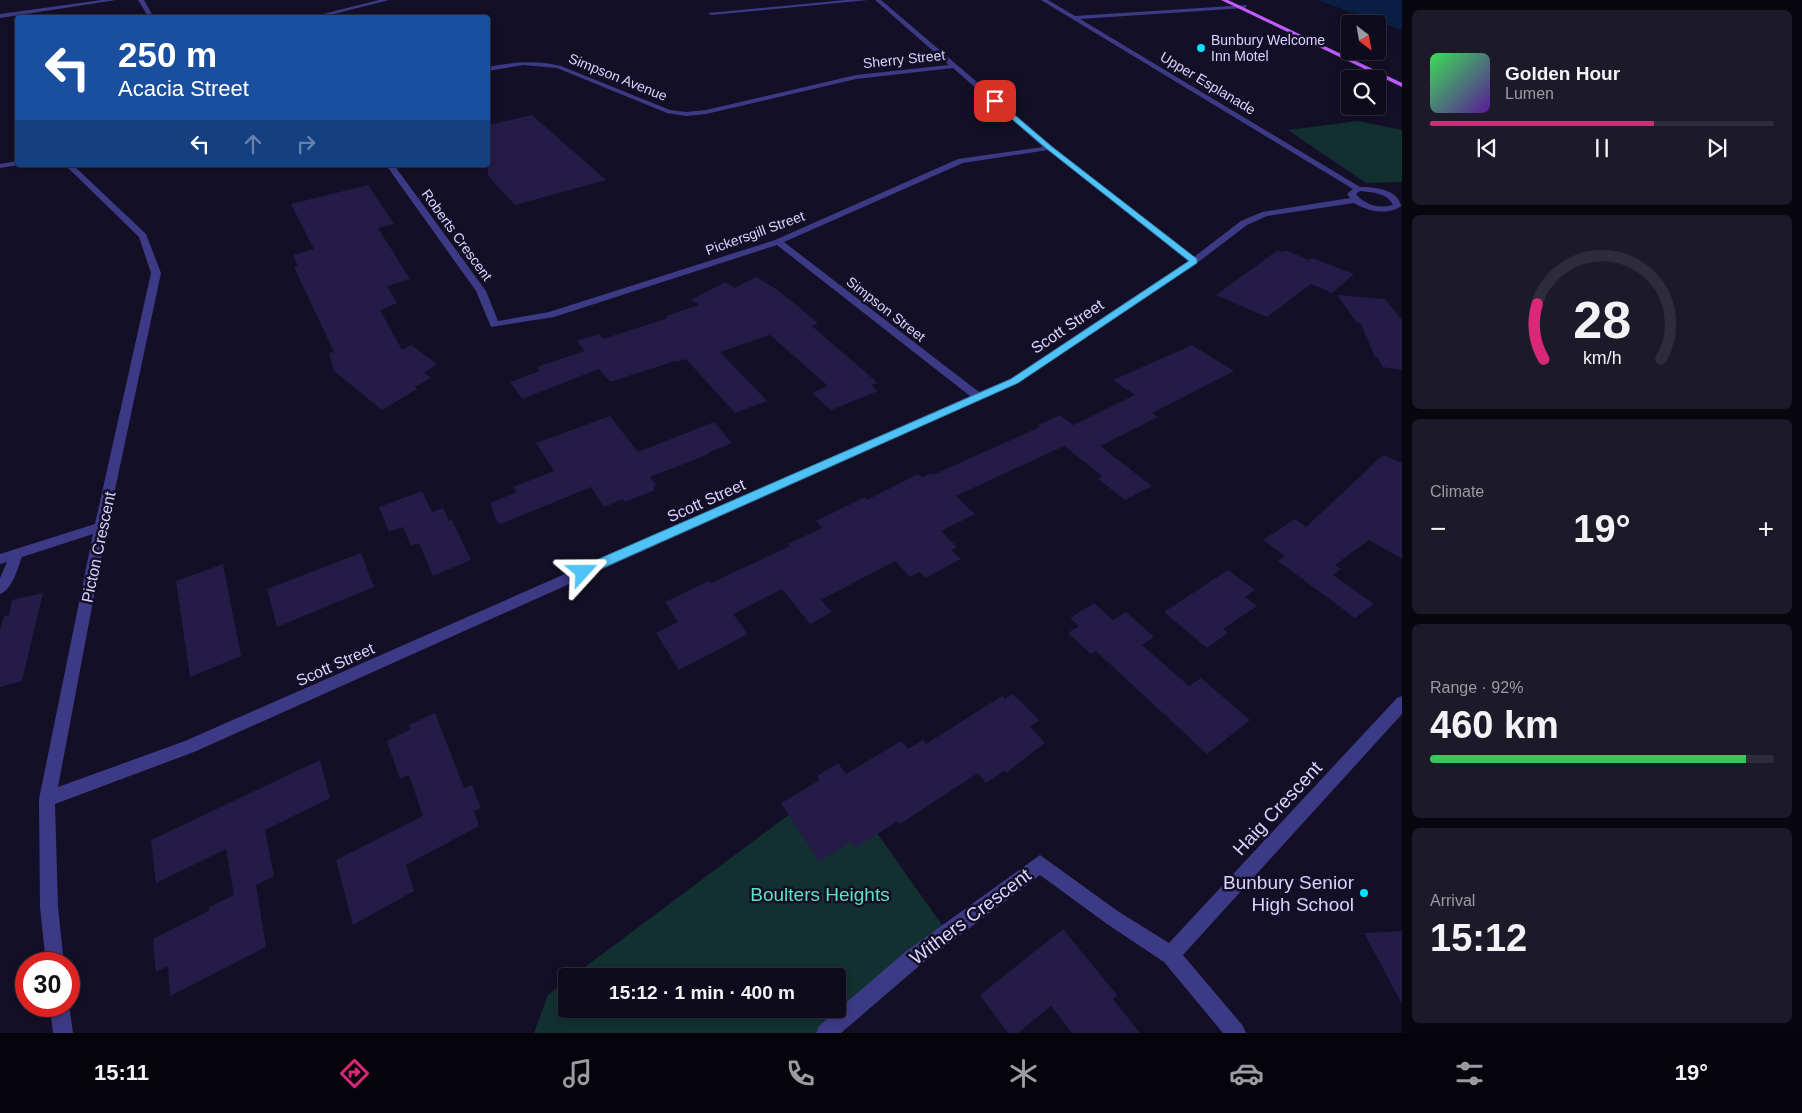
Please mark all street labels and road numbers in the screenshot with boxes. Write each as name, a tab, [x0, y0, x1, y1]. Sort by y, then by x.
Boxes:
street label: Sherry Street	[862, 47, 946, 71]
street label: Upper Esplanade	[1158, 48, 1259, 118]
street label: Simpson Avenue	[566, 50, 670, 104]
street label: Roberts Crescent	[419, 186, 496, 284]
street label: Pickersgill Street	[703, 208, 807, 258]
street label: Simpson Street	[843, 273, 929, 345]
street label: Scott Street	[1028, 296, 1107, 357]
street label: Scott Street	[665, 475, 748, 525]
street label: Picton Crescent	[78, 490, 119, 604]
street label: Scott Street	[294, 639, 377, 689]
street label: Haig Crescent	[1229, 757, 1327, 860]
street label: Withers Crescent	[906, 864, 1035, 969]

